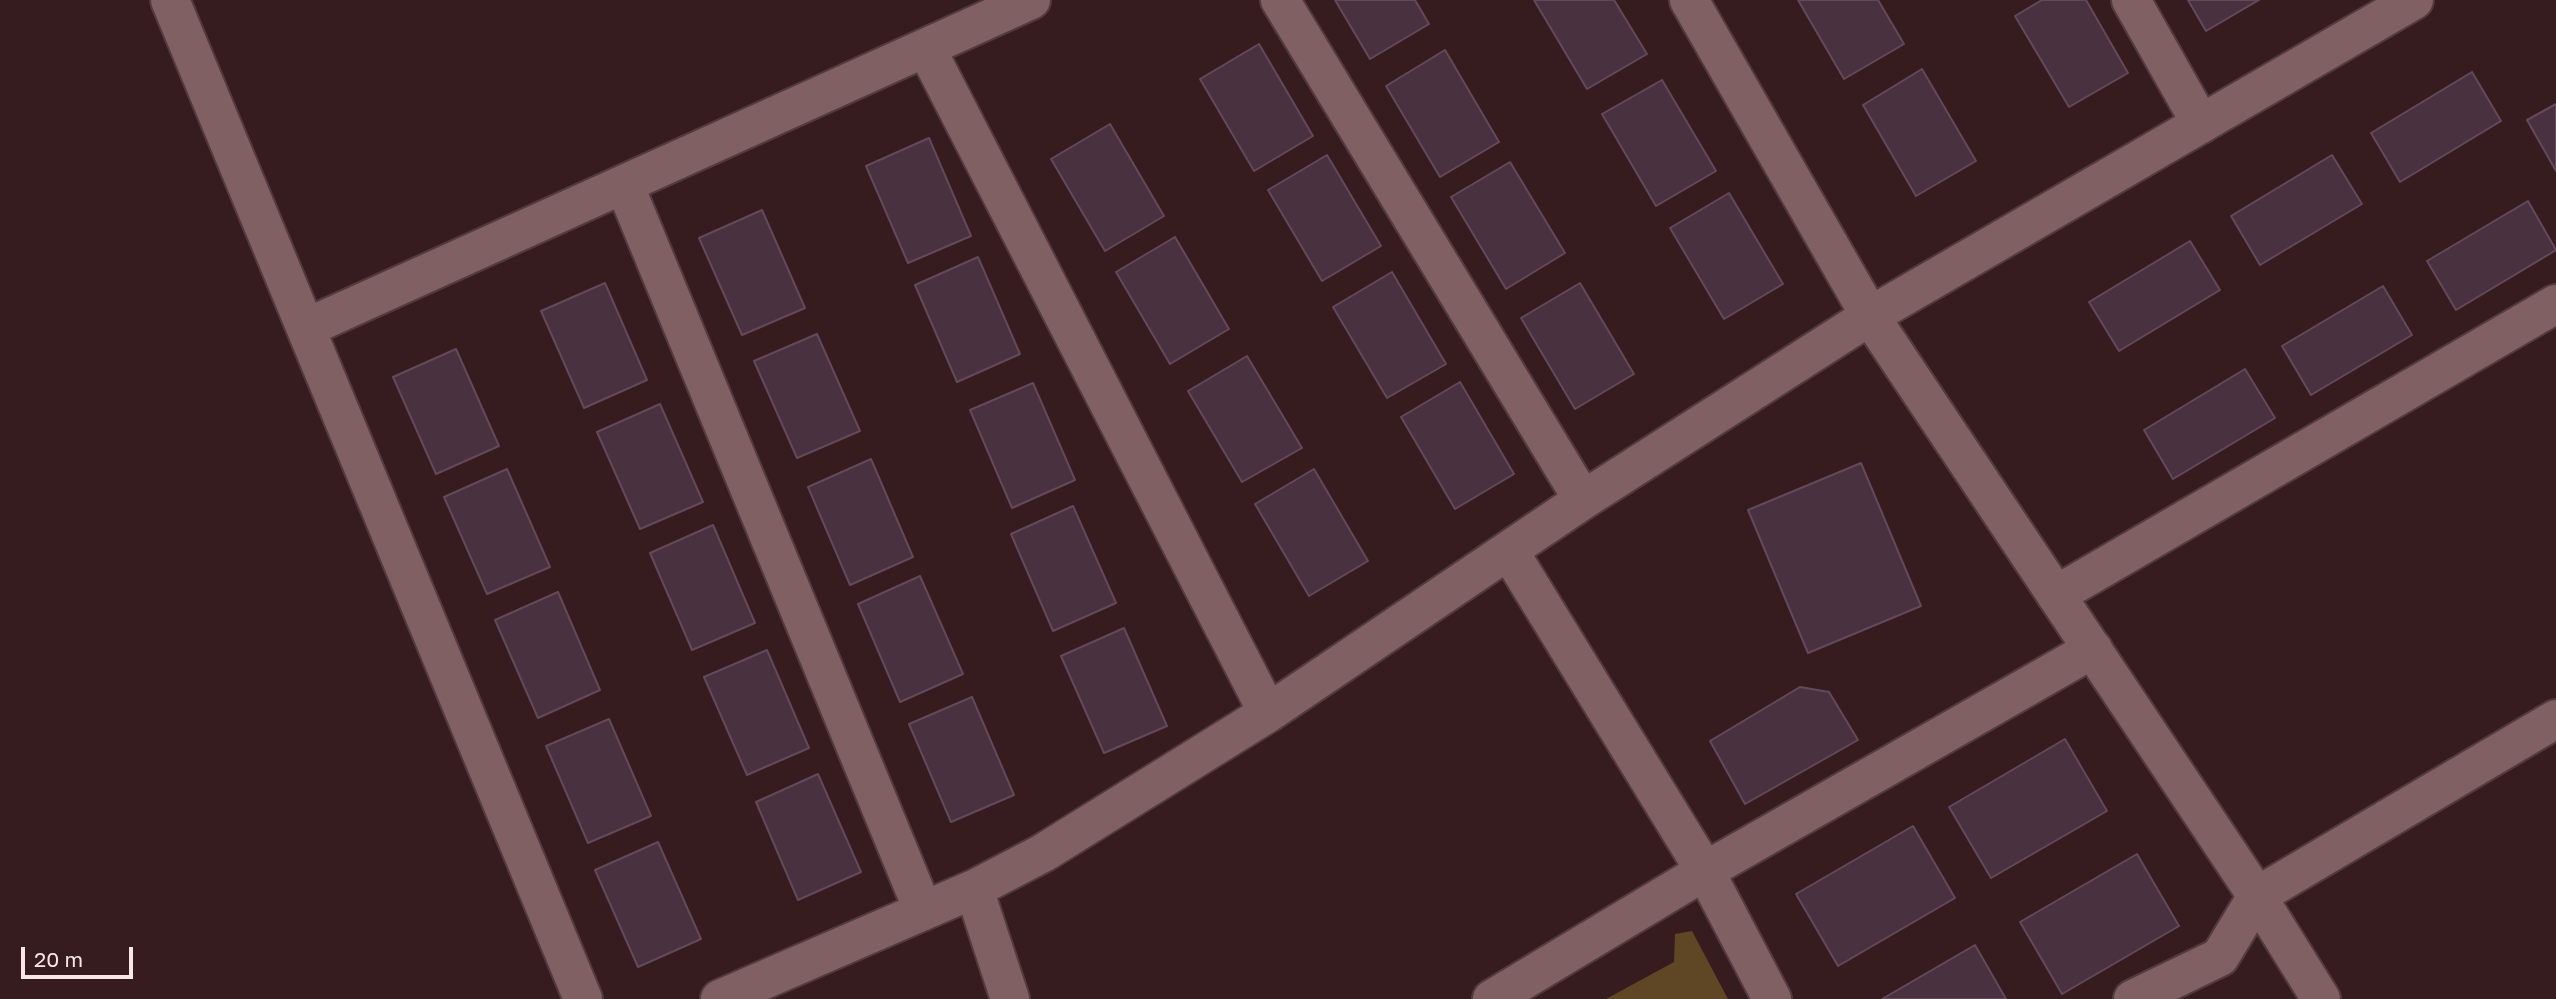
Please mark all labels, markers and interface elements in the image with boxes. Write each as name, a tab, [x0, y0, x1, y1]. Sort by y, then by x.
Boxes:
scale bar	[24, 932, 136, 976]
text: 20 m	[34, 946, 83, 972]

